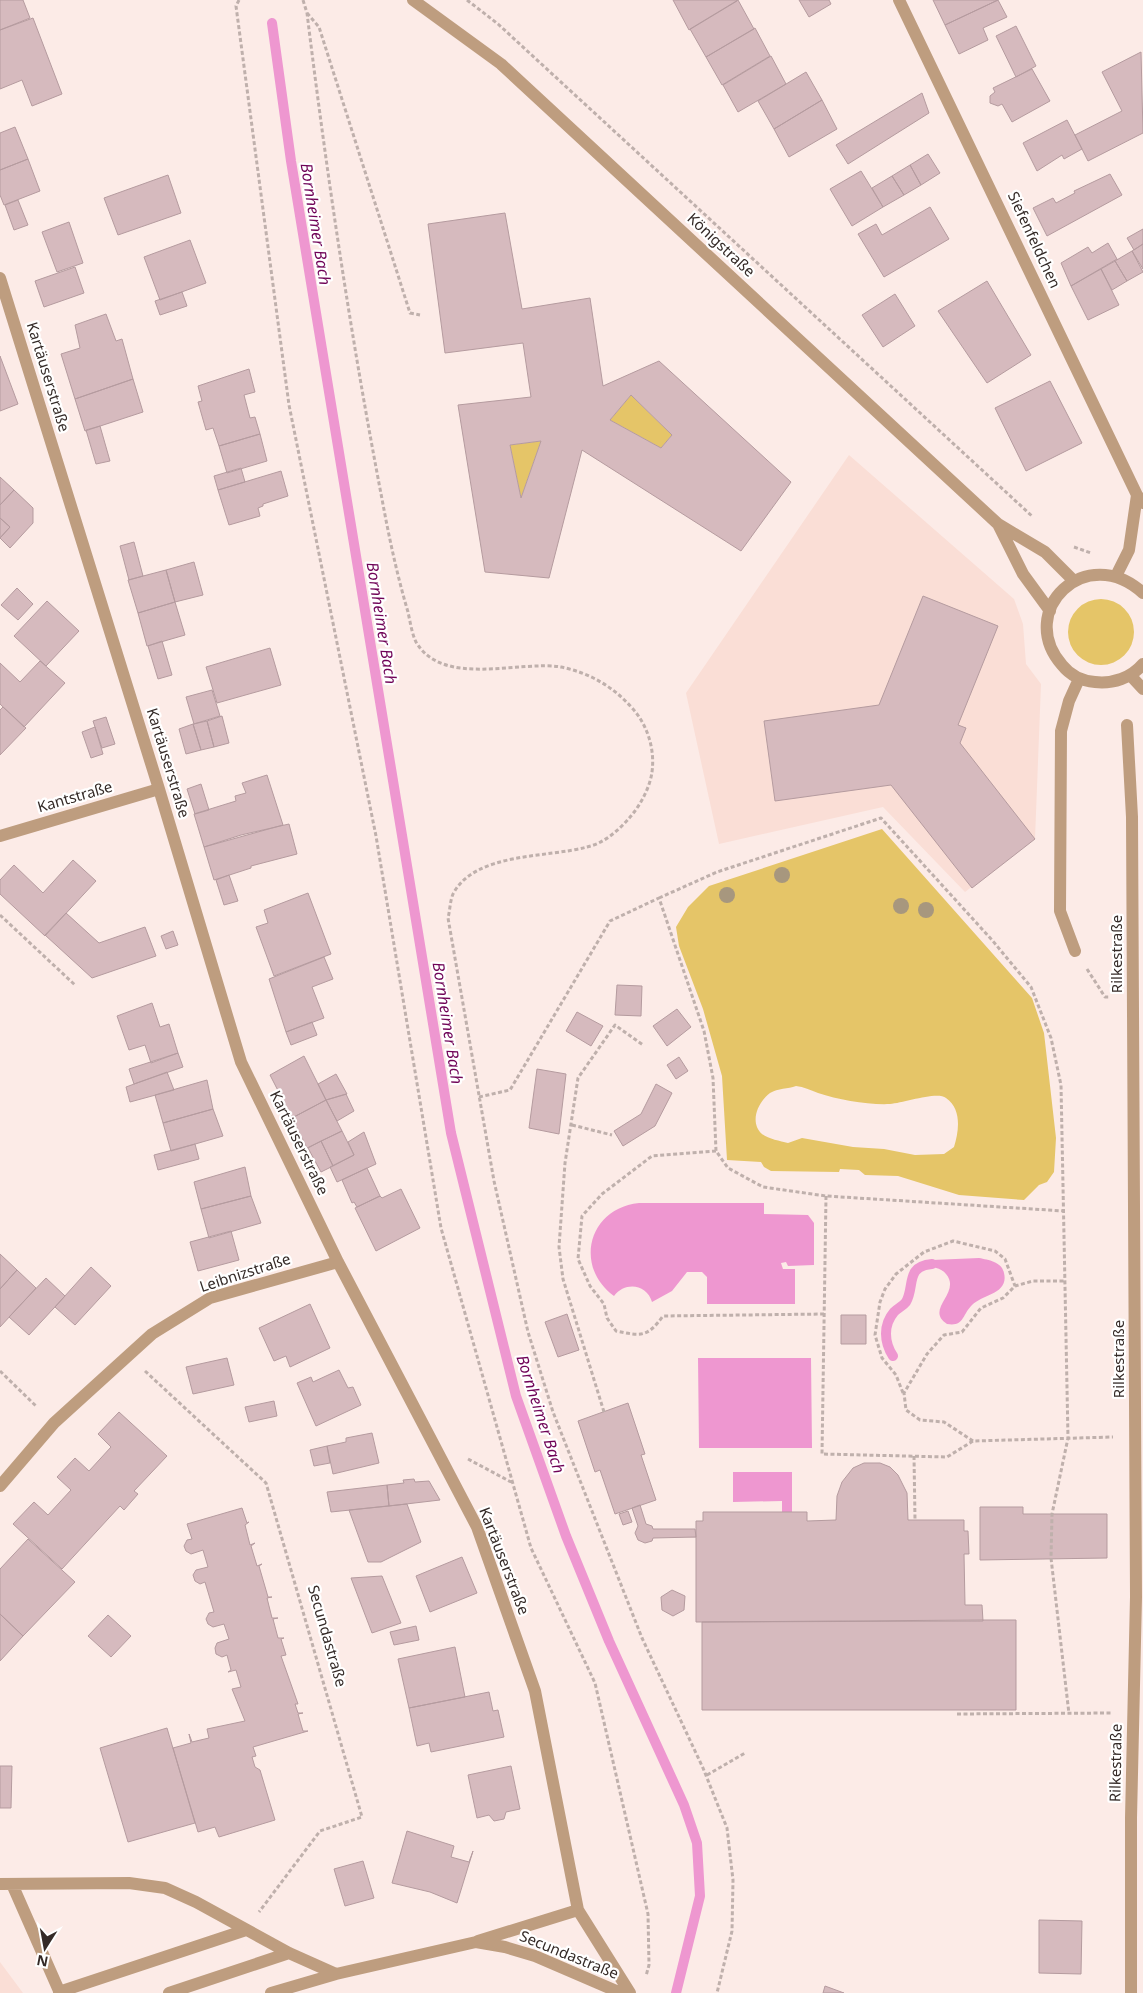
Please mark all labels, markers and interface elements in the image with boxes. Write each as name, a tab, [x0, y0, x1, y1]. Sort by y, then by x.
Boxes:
water label: Bornheimer Bach	[295, 161, 337, 287]
street label: Siefenfeldchen	[1004, 188, 1066, 291]
street label: Königstraße	[684, 208, 760, 281]
street label: Kartäuserstraße	[23, 319, 75, 434]
water label: Bornheimer Bach	[361, 560, 403, 686]
street label: Kartäuserstraße	[143, 705, 195, 820]
street label: Kantstraße	[35, 776, 115, 816]
street label: Rilkestraße	[1106, 915, 1126, 993]
water label: Bornheimer Bach	[427, 960, 469, 1086]
street label: Kartäuserstraße	[266, 1087, 334, 1198]
street label: Leibnizstraße	[197, 1248, 293, 1296]
street label: Rilkestraße	[1108, 1320, 1128, 1398]
water label: Bornheimer Bach	[511, 1352, 571, 1476]
street label: Kartäuserstraße	[475, 1504, 535, 1617]
street label: Secundastraße	[304, 1583, 352, 1689]
street label: Rilkestraße	[1104, 1724, 1126, 1802]
north arrow	[20, 1923, 70, 1973]
street label: Secundastraße	[517, 1925, 622, 1983]
text: N	[35, 1951, 50, 1972]

